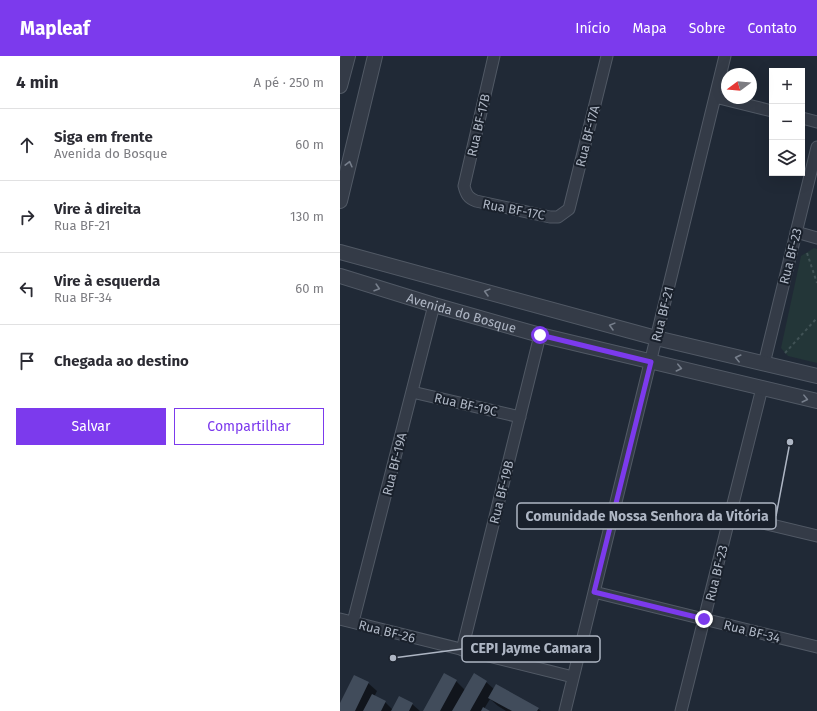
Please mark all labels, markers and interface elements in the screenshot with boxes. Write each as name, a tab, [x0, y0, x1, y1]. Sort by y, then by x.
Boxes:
text: Mapleaf	[20, 17, 90, 40]
text: Início	[575, 20, 610, 37]
text: Mapa	[632, 20, 667, 37]
text: Sobre	[689, 20, 725, 37]
text: Contato	[747, 20, 797, 37]
north arrow	[721, 68, 757, 104]
map controls	[769, 68, 805, 176]
button: +	[769, 68, 805, 104]
text: 4 min	[16, 72, 59, 93]
text: A pé · 250 m	[254, 75, 324, 90]
street label: Rua BF-17B	[464, 92, 493, 158]
street label: Rua BF-17A	[573, 103, 603, 168]
button: −	[769, 104, 805, 140]
text: Siga em frente	[54, 128, 153, 146]
icon: ahead	[16, 134, 38, 156]
text: 60 m	[295, 137, 324, 152]
button: layers	[769, 140, 805, 176]
text: Avenida do Bosque	[54, 146, 167, 161]
one-way arrow	[344, 160, 353, 167]
street label: Rua BF-17C	[482, 196, 547, 223]
text: Vire à direita	[54, 200, 141, 218]
icon: right	[16, 206, 38, 228]
text: 130 m	[290, 209, 324, 224]
text: Rua BF-21	[54, 218, 110, 233]
street label: Rua BF-23	[776, 226, 805, 286]
text: Vire à esquerda	[54, 272, 160, 290]
icon: left	[16, 278, 38, 300]
text: 60 m	[295, 281, 324, 296]
one-way arrow	[374, 283, 381, 292]
street label: Rua BF-21	[648, 285, 677, 343]
one-way arrow	[483, 288, 490, 296]
text: Rua BF-34	[54, 290, 112, 305]
street label: Avenida do Bosque	[405, 290, 518, 336]
one-way arrow	[609, 322, 616, 331]
route start	[531, 326, 549, 344]
icon: arrive	[16, 350, 38, 372]
text: Chegada ao destino	[54, 352, 189, 370]
one-way arrow	[735, 354, 741, 362]
one-way arrow	[675, 364, 682, 372]
street label: Rua BF-19C	[433, 390, 500, 419]
one-way arrow	[802, 394, 808, 402]
button: Salvar	[16, 408, 166, 445]
button: Compartilhar	[174, 408, 324, 445]
street label: Rua BF-19A	[379, 431, 410, 497]
street label: Rua BF-19B	[486, 459, 517, 525]
callout: Comunidade Nossa Senhora da Vitória	[517, 503, 776, 529]
text: Comunidade Nossa Senhora da Vitória	[525, 508, 769, 525]
street label: Rua BF-23	[702, 543, 731, 603]
route end	[695, 610, 713, 628]
street label: Rua BF-26	[357, 617, 417, 646]
street label: Rua BF-34	[722, 617, 782, 646]
callout: CEPI Jayme Camara	[462, 636, 600, 662]
text: CEPI Jayme Camara	[470, 640, 592, 657]

